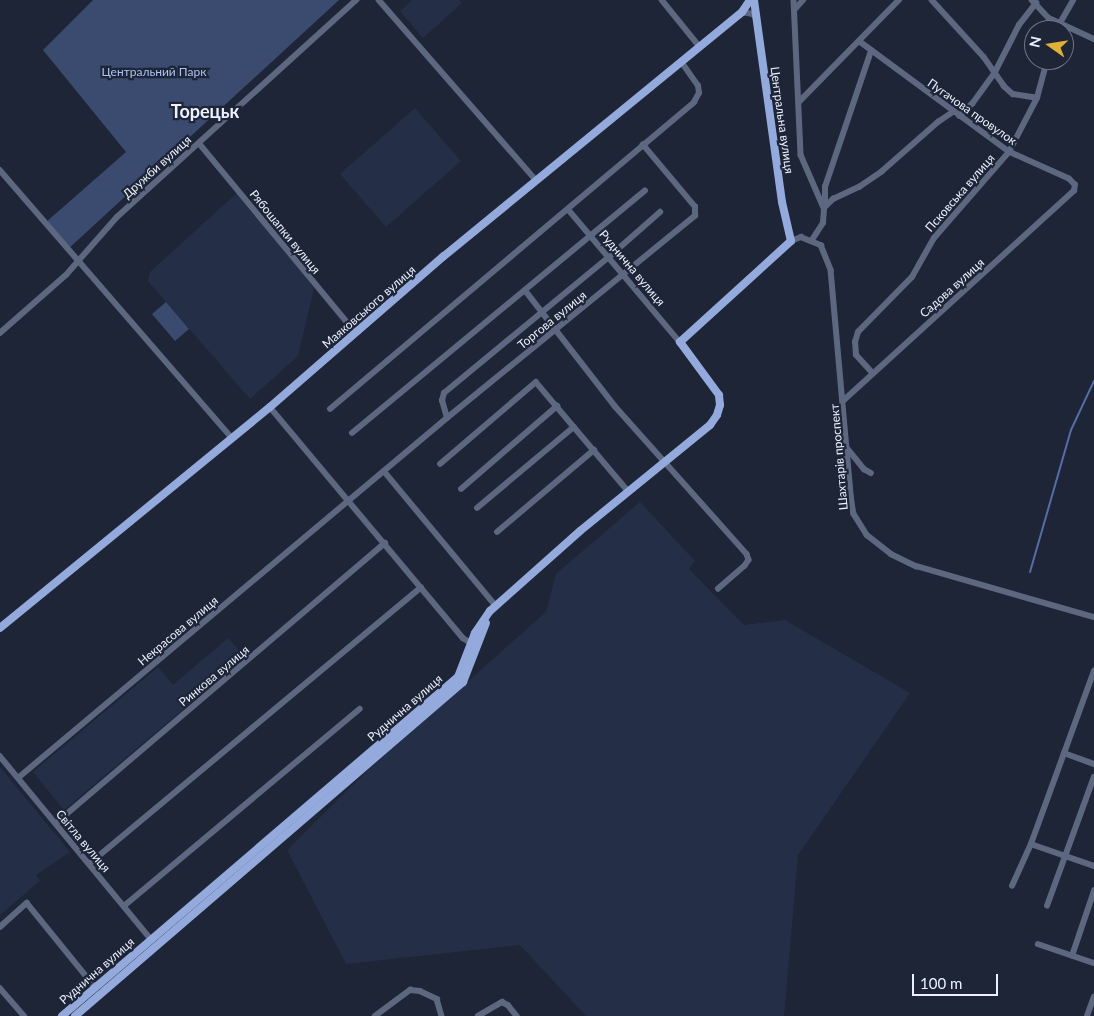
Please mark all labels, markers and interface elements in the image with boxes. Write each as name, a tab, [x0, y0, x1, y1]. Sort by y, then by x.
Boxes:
north arrow	[1024, 20, 1074, 70]
text: N	[1025, 35, 1044, 49]
park label: Центральний Парк	[102, 65, 206, 79]
street label: Центральна вулиця	[767, 66, 797, 174]
street label: Пугачова провулок	[925, 76, 1019, 148]
district label: Торецьк	[171, 100, 239, 122]
street label: Дружби вулиця	[120, 133, 194, 201]
street label: Псковська вулиця	[922, 151, 998, 235]
street label: Рябошапки вулиця	[247, 187, 323, 277]
street label: Руднична вулиця	[596, 227, 668, 309]
street label: Садова вулиця	[917, 255, 987, 321]
street label: Маяковського вулиця	[319, 263, 419, 351]
street label: Торгова вулиця	[515, 288, 589, 352]
street label: Шахтарів проспект	[827, 403, 851, 511]
street label: Некрасова вулиця	[135, 593, 221, 669]
street label: Ринкова вулиця	[176, 643, 252, 709]
street label: Руднична вулиця	[365, 672, 445, 744]
street label: Світла вулиця	[53, 807, 113, 875]
street label: Руднична вулиця	[57, 935, 137, 1007]
scale bar	[914, 964, 1000, 996]
text: 100 m	[920, 974, 962, 992]

